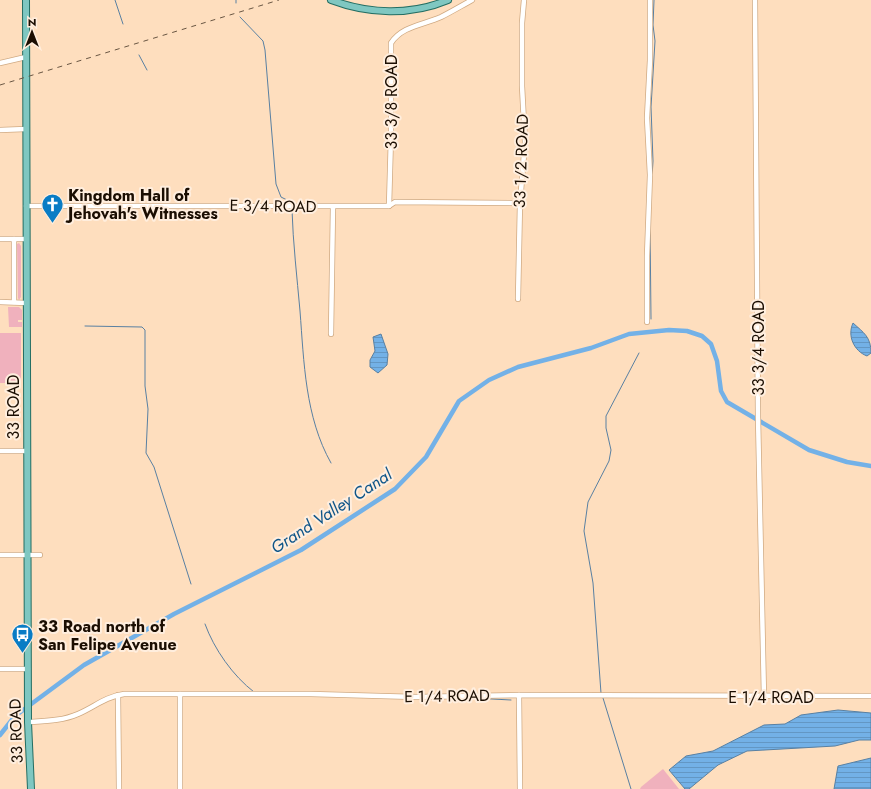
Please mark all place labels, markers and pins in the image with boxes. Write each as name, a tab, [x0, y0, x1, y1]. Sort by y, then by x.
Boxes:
place label: Kingdom Hall of Jehovah's Witnesses	[65, 184, 218, 225]
church icon: Kingdom Hall of Jehovah's Witnesses	[40, 191, 66, 224]
place label: 33 Road north of San Felipe Avenue	[38, 615, 177, 656]
bus stop icon: 33 Road north of San Felipe Avenue	[10, 622, 36, 655]

